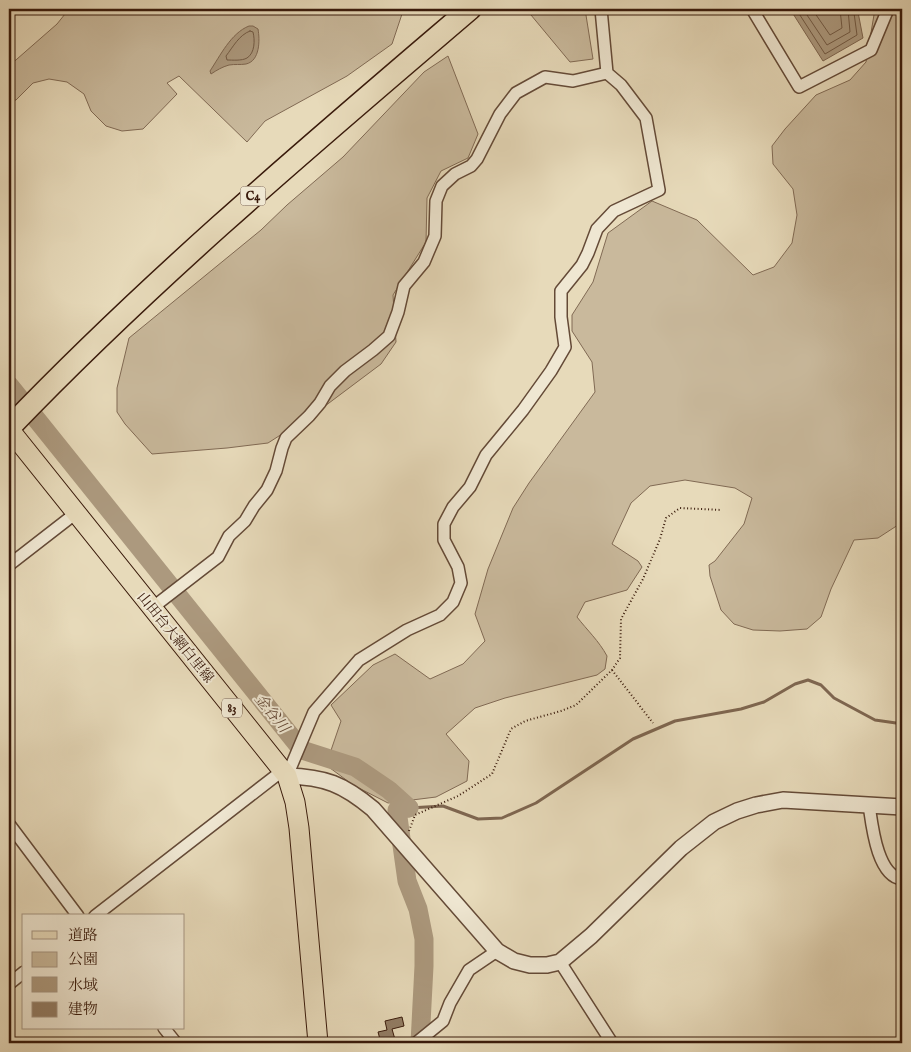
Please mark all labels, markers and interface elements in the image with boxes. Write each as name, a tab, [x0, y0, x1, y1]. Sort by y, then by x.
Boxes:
road number: C4	[240, 187, 266, 206]
street label: 山田台大網白里線	[133, 588, 217, 687]
water label: 金谷川	[250, 690, 294, 738]
road number: 83	[222, 698, 242, 718]
legend	[22, 914, 185, 1030]
text: 道路	[68, 926, 98, 945]
text: 公園	[68, 950, 98, 969]
text: 水域	[68, 976, 98, 995]
text: 建物	[68, 1000, 98, 1019]

